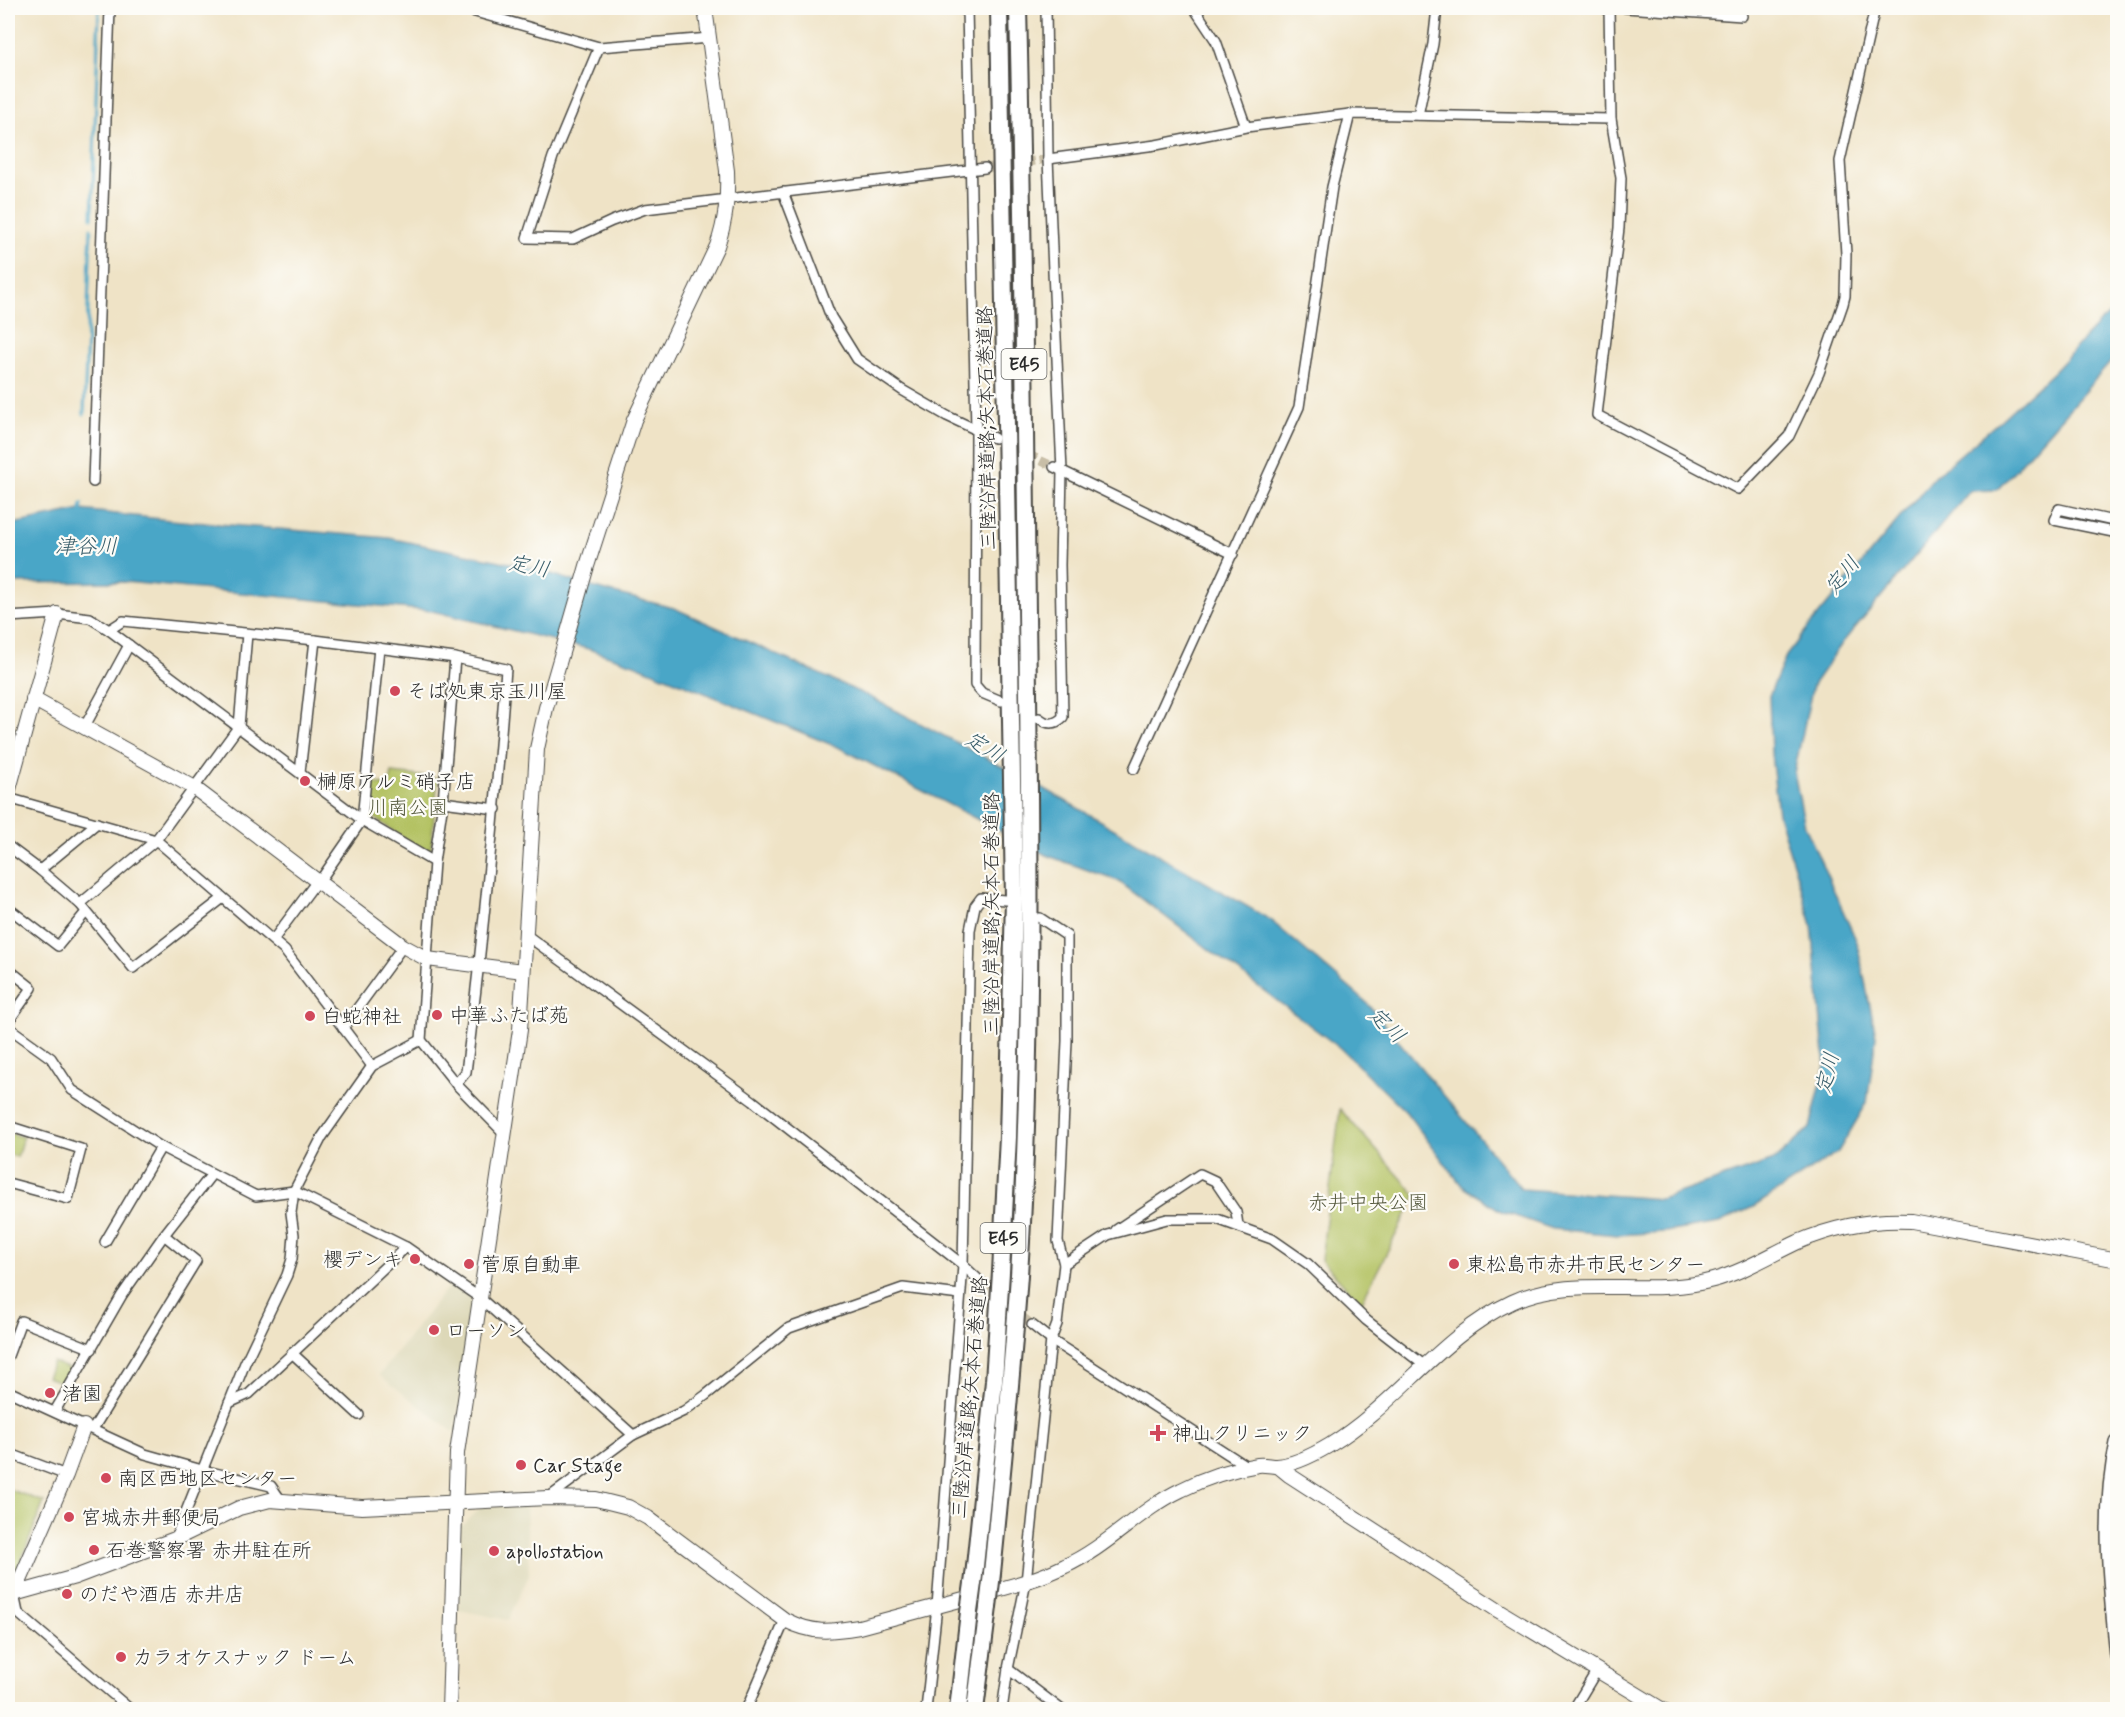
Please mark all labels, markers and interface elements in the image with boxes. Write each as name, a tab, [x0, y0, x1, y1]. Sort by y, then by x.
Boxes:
street label: 三陸沿岸道路;矢本石巻道路	[972, 305, 1003, 550]
road number: E45	[1002, 349, 1046, 379]
water label: 津谷川	[55, 533, 118, 561]
water label: 定川	[506, 549, 552, 585]
water label: 定川	[1819, 550, 1867, 601]
place label: そば処東京玉川屋	[407, 679, 567, 706]
marker: そば処東京玉川屋	[388, 684, 402, 698]
water label: 定川	[959, 725, 1010, 771]
place label: 榊原アルミ硝子店	[317, 769, 476, 796]
marker: 榊原アルミ硝子店	[298, 774, 312, 788]
street label: 三陸沿岸道路;矢本石巻道路	[979, 792, 1006, 1036]
park label: 川南公園	[368, 795, 448, 822]
water label: 定川	[1361, 1001, 1411, 1050]
place label: 中華ふたば苑	[449, 1003, 569, 1030]
place label: 白蛇神社	[322, 1004, 402, 1031]
marker: 中華ふたば苑	[430, 1008, 444, 1022]
marker: 白蛇神社	[303, 1009, 317, 1023]
water label: 定川	[1809, 1049, 1847, 1097]
park label: 赤井中央公園	[1308, 1190, 1428, 1217]
road number: E45	[980, 1223, 1026, 1253]
place label: 櫻デンキ	[323, 1247, 403, 1274]
marker: 櫻デンキ	[408, 1252, 422, 1266]
place label: 菅原自動車	[481, 1252, 581, 1279]
place label: 東松島市赤井市民センター	[1466, 1252, 1705, 1279]
marker: 菅原自動車	[462, 1257, 476, 1271]
marker: 東松島市赤井市民センター	[1447, 1257, 1461, 1271]
street label: 三陸沿岸道路;矢本石巻道路	[946, 1274, 995, 1520]
place label: ローソン	[446, 1318, 526, 1345]
marker: ローソン	[427, 1323, 441, 1337]
place label: 渚園	[62, 1381, 102, 1408]
marker: 渚園	[43, 1386, 57, 1400]
place label: 神山クリニック	[1172, 1421, 1312, 1448]
marker: 神山クリニック	[1149, 1424, 1167, 1442]
place label: Car Stage	[533, 1453, 622, 1482]
marker: Car Stage	[514, 1458, 528, 1472]
place label: 南区西地区センター	[118, 1466, 297, 1493]
marker: 南区西地区センター	[99, 1471, 113, 1485]
place label: 宮城赤井郵便局	[81, 1505, 221, 1532]
marker: 宮城赤井郵便局	[62, 1510, 76, 1524]
place label: 石巻警察署 赤井駐在所	[106, 1538, 311, 1565]
place label: apollostation	[506, 1539, 604, 1566]
marker: 石巻警察署 赤井駐在所	[87, 1543, 101, 1557]
marker: apollostation	[487, 1544, 501, 1558]
place label: のだや酒店 赤井店	[79, 1582, 244, 1609]
marker: のだや酒店 赤井店	[60, 1587, 74, 1601]
place label: カラオケスナック ドーム	[133, 1645, 356, 1672]
marker: カラオケスナック ドーム	[114, 1650, 128, 1664]

